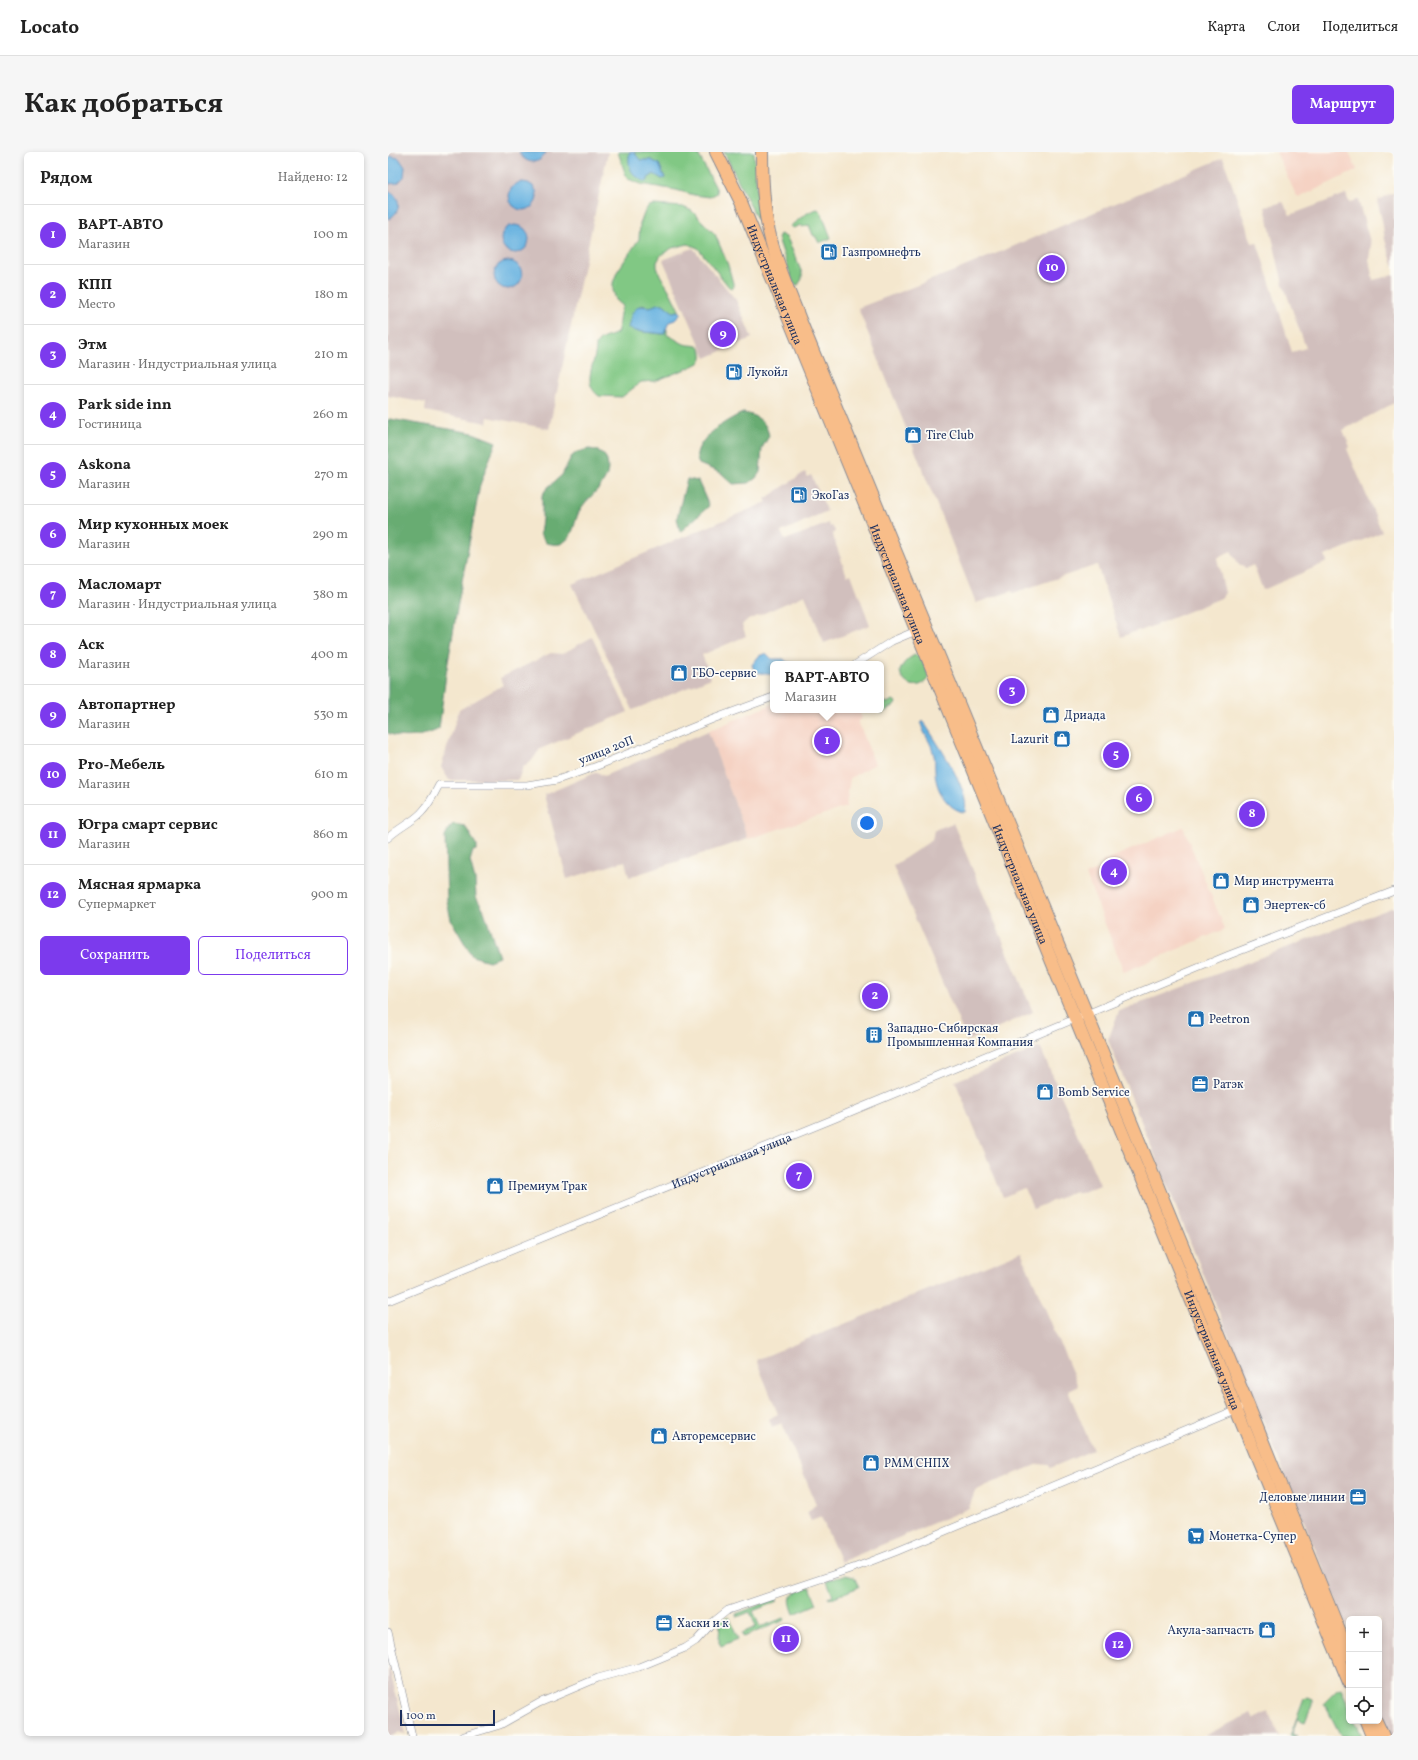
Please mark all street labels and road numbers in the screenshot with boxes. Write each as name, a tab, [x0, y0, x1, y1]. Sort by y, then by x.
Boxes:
street label: Индустриальная улица	[742, 222, 806, 347]
street label: Индустриальная улица	[865, 522, 928, 647]
street label: улица 20П	[576, 733, 636, 769]
street label: Индустриальная улица	[988, 822, 1051, 947]
street label: Индустриальная улица	[669, 1130, 794, 1193]
street label: Индустриальная улица	[1179, 1288, 1243, 1413]

